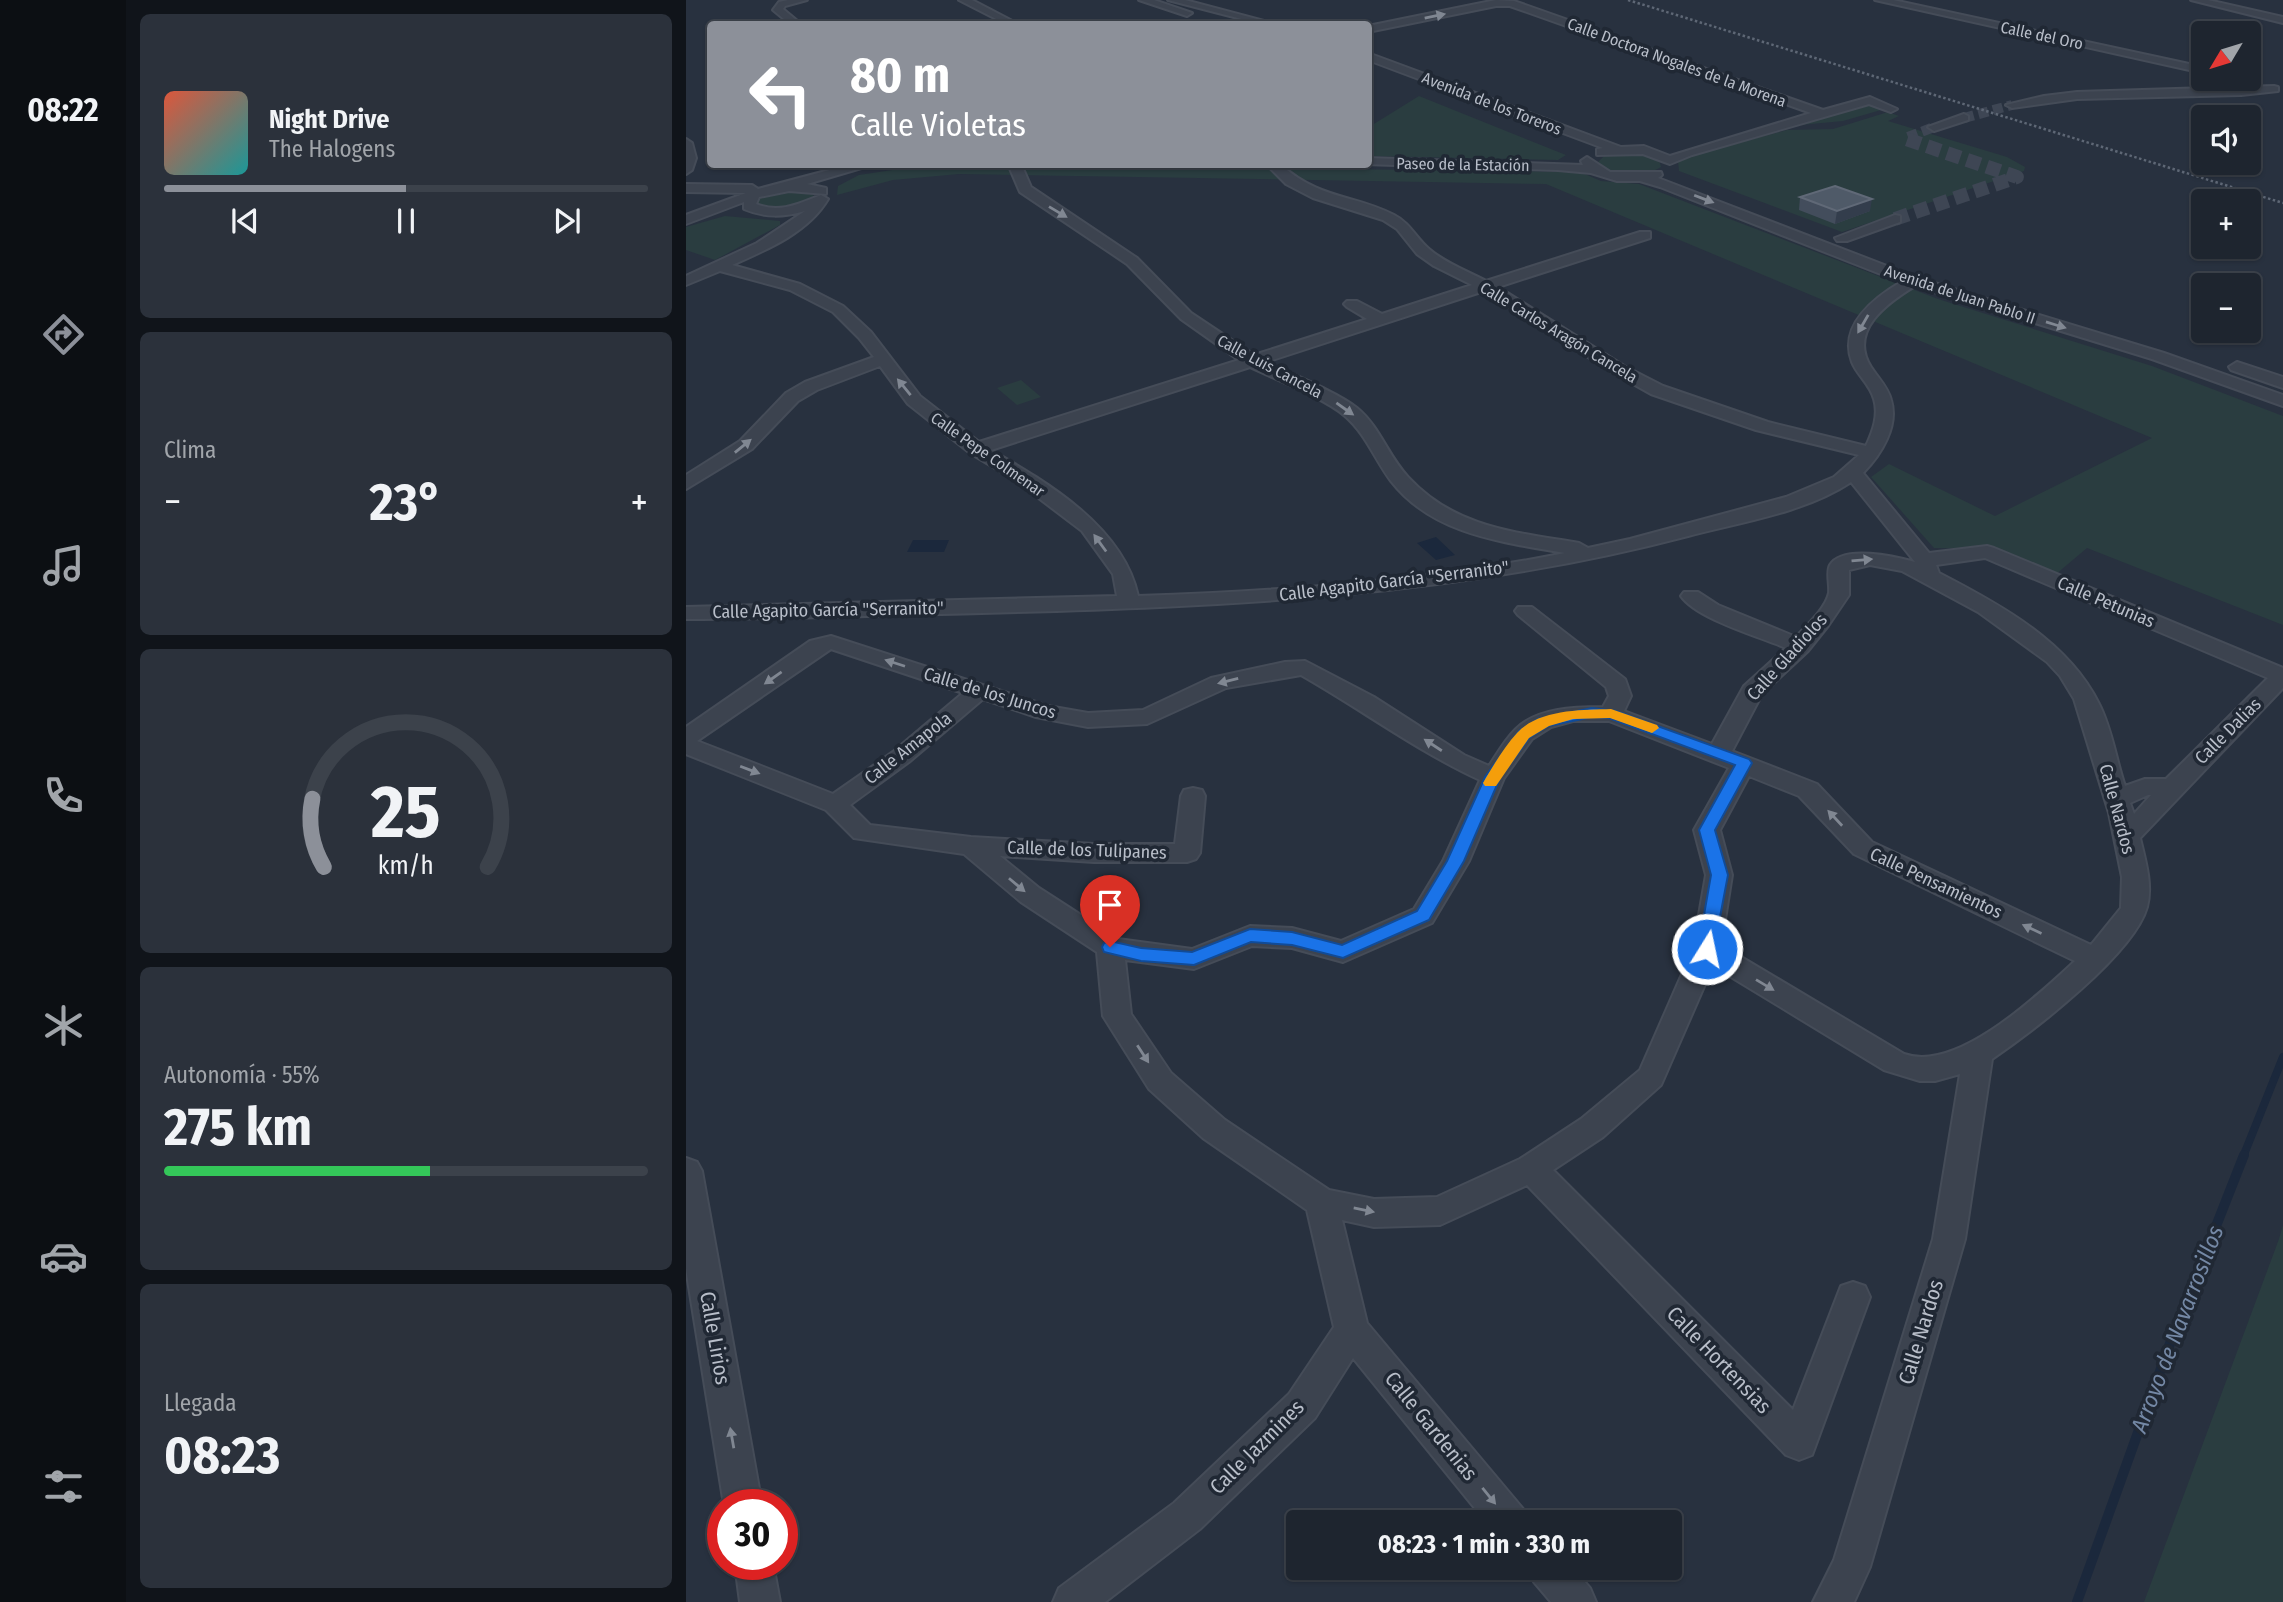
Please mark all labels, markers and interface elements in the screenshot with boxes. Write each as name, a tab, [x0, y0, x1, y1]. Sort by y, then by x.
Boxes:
one-way arrow	[1424, 10, 1446, 21]
street label: Calle Doctora Nogales de la Morena	[1565, 14, 1789, 111]
street label: Calle del Oro	[1999, 17, 2085, 53]
north arrow	[2191, 21, 2261, 91]
map controls	[2191, 21, 2261, 343]
text: 80 m	[850, 46, 950, 105]
icon: left	[735, 49, 826, 140]
street label: Avenida de los Toreros	[1419, 68, 1564, 139]
text: 08:22	[27, 91, 99, 129]
text: Night Drive	[269, 104, 389, 135]
button: sound	[2191, 105, 2261, 175]
text: Calle Violetas	[850, 106, 1026, 144]
text: The Halogens	[269, 135, 395, 163]
street label: Paseo de la Estación	[1396, 154, 1530, 175]
button: +	[2191, 189, 2261, 259]
one-way arrow	[1693, 194, 1714, 205]
icon: previous	[226, 202, 264, 240]
icon: pause	[387, 202, 425, 240]
icon: next	[548, 202, 586, 240]
one-way arrow	[1049, 206, 1068, 219]
street label: Avenida de Juan Pablo II	[1882, 261, 2038, 328]
button: −	[2191, 273, 2261, 343]
street label: Calle Carlos Aragón Cancela	[1477, 278, 1641, 387]
icon: directions	[39, 310, 88, 359]
one-way arrow	[1857, 315, 1869, 334]
one-way arrow	[2046, 320, 2067, 330]
street label: Calle Luis Cancela	[1214, 331, 1326, 402]
one-way arrow	[896, 379, 911, 397]
one-way arrow	[1335, 402, 1355, 415]
street label: Calle Pepe Colmenar	[927, 408, 1048, 501]
text: Clima	[164, 436, 216, 464]
one-way arrow	[735, 439, 752, 454]
text: 23°	[369, 471, 442, 534]
text: −	[164, 479, 181, 525]
text: +	[631, 479, 648, 525]
one-way arrow	[1093, 533, 1107, 552]
icon: music	[39, 541, 88, 590]
one-way arrow	[1851, 554, 1873, 565]
street label: Calle Agapito García "Serranito"	[1278, 556, 1510, 606]
street label: Calle Petunias	[2054, 572, 2158, 632]
street label: Calle Agapito García "Serranito"	[712, 597, 944, 623]
street label: Calle Gladiolos	[1742, 609, 1832, 705]
one-way arrow	[884, 657, 905, 668]
street label: Calle de los Juncos	[921, 662, 1059, 724]
one-way arrow	[764, 671, 782, 685]
one-way arrow	[1217, 676, 1239, 687]
street label: Calle Dalias	[2190, 693, 2266, 769]
street label: Calle Amapola	[860, 707, 956, 789]
one-way arrow	[1423, 739, 1442, 752]
street label: Calle Nardos	[2094, 761, 2140, 857]
one-way arrow	[739, 765, 760, 776]
text: 25	[370, 769, 441, 856]
icon: phone	[39, 771, 88, 820]
one-way arrow	[1828, 810, 1844, 827]
street label: Calle de los Tulipanes	[1007, 836, 1167, 864]
street label: Calle Pensamientos	[1866, 843, 2006, 923]
text: km/h	[378, 851, 434, 881]
pin	[1080, 875, 1140, 947]
one-way arrow	[1008, 877, 1026, 892]
icon: arrive	[1091, 886, 1129, 924]
position arrow	[1670, 912, 1744, 986]
one-way arrow	[2021, 923, 2042, 934]
one-way arrow	[1756, 978, 1775, 991]
icon: climate	[39, 1001, 88, 1050]
one-way arrow	[1136, 1045, 1149, 1064]
text: Autonomía · 55%	[164, 1061, 320, 1089]
text: 275 km	[164, 1096, 312, 1159]
one-way arrow	[1353, 1205, 1375, 1216]
water label: Arroyo de Navarrosillos	[2124, 1221, 2229, 1437]
icon: car	[39, 1232, 88, 1281]
street label: Calle Nardos	[1893, 1277, 1949, 1387]
street label: Calle Lirios	[694, 1289, 736, 1387]
street label: Calle Hortensias	[1661, 1301, 1777, 1419]
street label: Calle Gardenias	[1379, 1366, 1483, 1486]
text: Llegada	[164, 1389, 236, 1417]
street label: Calle Jazmines	[1204, 1394, 1310, 1500]
text: 08:23	[164, 1424, 280, 1487]
one-way arrow	[726, 1427, 737, 1449]
icon: filters	[39, 1462, 88, 1511]
one-way arrow	[1481, 1488, 1496, 1505]
speed limit sign: 30	[707, 1489, 798, 1580]
text: 08:23 · 1 min · 330 m	[1378, 1529, 1590, 1560]

